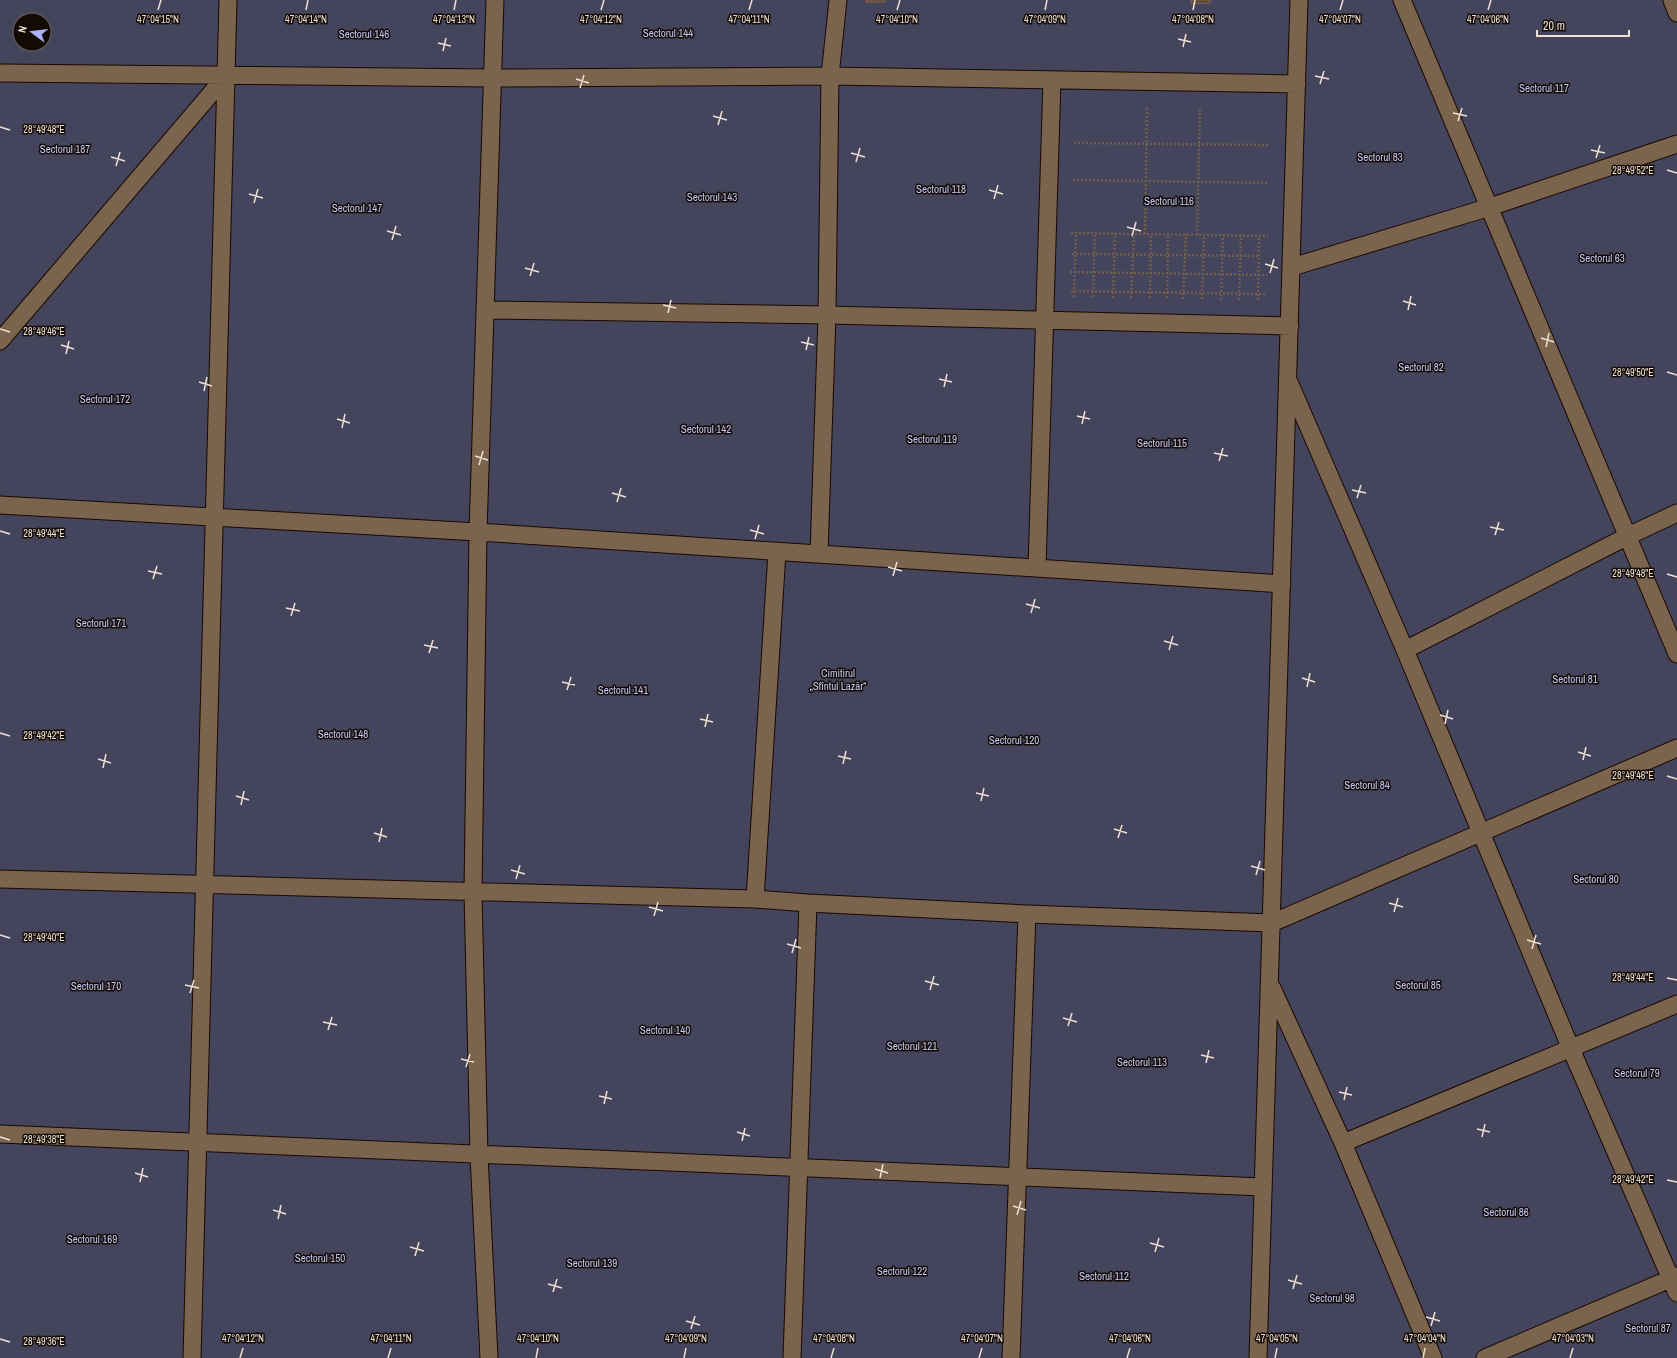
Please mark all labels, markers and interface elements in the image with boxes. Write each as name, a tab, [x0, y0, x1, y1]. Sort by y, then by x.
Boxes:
north arrow	[12, 12, 52, 52]
scale bar	[1537, 12, 1629, 38]
text: 47°04'15"N	[137, 13, 179, 26]
text: 47°04'14"N	[285, 13, 327, 26]
text: 47°04'13"N	[433, 13, 475, 26]
text: 47°04'12"N	[580, 13, 622, 26]
text: 47°04'11"N	[728, 13, 770, 26]
text: 47°04'10"N	[876, 13, 918, 26]
text: 47°04'09"N	[1024, 13, 1066, 26]
text: 47°04'08"N	[1172, 13, 1214, 26]
text: 47°04'07"N	[1319, 13, 1361, 26]
text: 47°04'06"N	[1467, 13, 1509, 26]
text: 20 m	[1543, 18, 1565, 34]
text: N	[15, 24, 30, 34]
park label: Sectorul 144	[643, 26, 693, 40]
park label: Sectorul 146	[339, 27, 389, 41]
park label: Sectorul 117	[1519, 81, 1569, 95]
text: 28°49'48"E	[23, 123, 65, 136]
park label: Sectorul 187	[40, 142, 90, 156]
park label: Sectorul 83	[1357, 150, 1403, 164]
text: 28°49'52"E	[1612, 164, 1654, 177]
park label: Sectorul 118	[916, 182, 966, 196]
park label: Sectorul 143	[687, 190, 737, 204]
park label: Sectorul 116	[1144, 194, 1194, 208]
park label: Sectorul 147	[332, 201, 382, 215]
park label: Sectorul 63	[1579, 251, 1625, 265]
text: 28°49'46"E	[23, 325, 65, 338]
park label: Sectorul 82	[1398, 360, 1444, 374]
text: 28°49'50"E	[1612, 366, 1654, 379]
park label: Sectorul 172	[80, 392, 130, 406]
park label: Sectorul 142	[681, 422, 731, 436]
park label: Sectorul 119	[907, 432, 957, 446]
park label: Sectorul 115	[1137, 436, 1187, 450]
text: 28°49'44"E	[23, 527, 65, 540]
text: 28°49'48"E	[1612, 567, 1654, 580]
park label: Sectorul 171	[76, 616, 126, 630]
park label: Cimitirul „Sfîntul Lazăr“	[810, 666, 866, 693]
park label: Sectorul 81	[1552, 672, 1598, 686]
park label: Sectorul 141	[598, 683, 648, 697]
park label: Sectorul 148	[318, 727, 368, 741]
text: 28°49'42"E	[23, 729, 65, 742]
park label: Sectorul 120	[989, 733, 1039, 747]
text: 28°49'46"E	[1612, 769, 1654, 782]
park label: Sectorul 84	[1344, 778, 1390, 792]
park label: Sectorul 80	[1573, 872, 1619, 886]
text: 28°49'40"E	[23, 931, 65, 944]
text: 28°49'44"E	[1612, 971, 1654, 984]
park label: Sectorul 85	[1395, 978, 1441, 992]
park label: Sectorul 170	[71, 979, 121, 993]
park label: Sectorul 140	[640, 1023, 690, 1037]
park label: Sectorul 121	[887, 1039, 937, 1053]
park label: Sectorul 113	[1117, 1055, 1167, 1069]
park label: Sectorul 79	[1614, 1066, 1660, 1080]
text: 28°49'38"E	[23, 1133, 65, 1146]
text: 28°49'42"E	[1612, 1173, 1654, 1186]
park label: Sectorul 86	[1483, 1205, 1529, 1219]
park label: Sectorul 169	[67, 1232, 117, 1246]
park label: Sectorul 150	[295, 1251, 345, 1265]
park label: Sectorul 139	[567, 1256, 617, 1270]
park label: Sectorul 122	[877, 1264, 927, 1278]
park label: Sectorul 112	[1079, 1269, 1129, 1283]
park label: Sectorul 98	[1309, 1291, 1355, 1305]
park label: Sectorul 87	[1625, 1321, 1671, 1335]
text: 47°04'12"N	[222, 1332, 264, 1345]
text: 47°04'11"N	[370, 1332, 412, 1345]
text: 47°04'10"N	[517, 1332, 559, 1345]
text: 47°04'09"N	[665, 1332, 707, 1345]
text: 47°04'08"N	[813, 1332, 855, 1345]
text: 47°04'07"N	[961, 1332, 1003, 1345]
text: 47°04'06"N	[1109, 1332, 1151, 1345]
text: 47°04'05"N	[1256, 1332, 1298, 1345]
text: 47°04'04"N	[1404, 1332, 1446, 1345]
text: 47°04'03"N	[1552, 1332, 1594, 1345]
text: 28°49'36"E	[23, 1335, 65, 1348]

